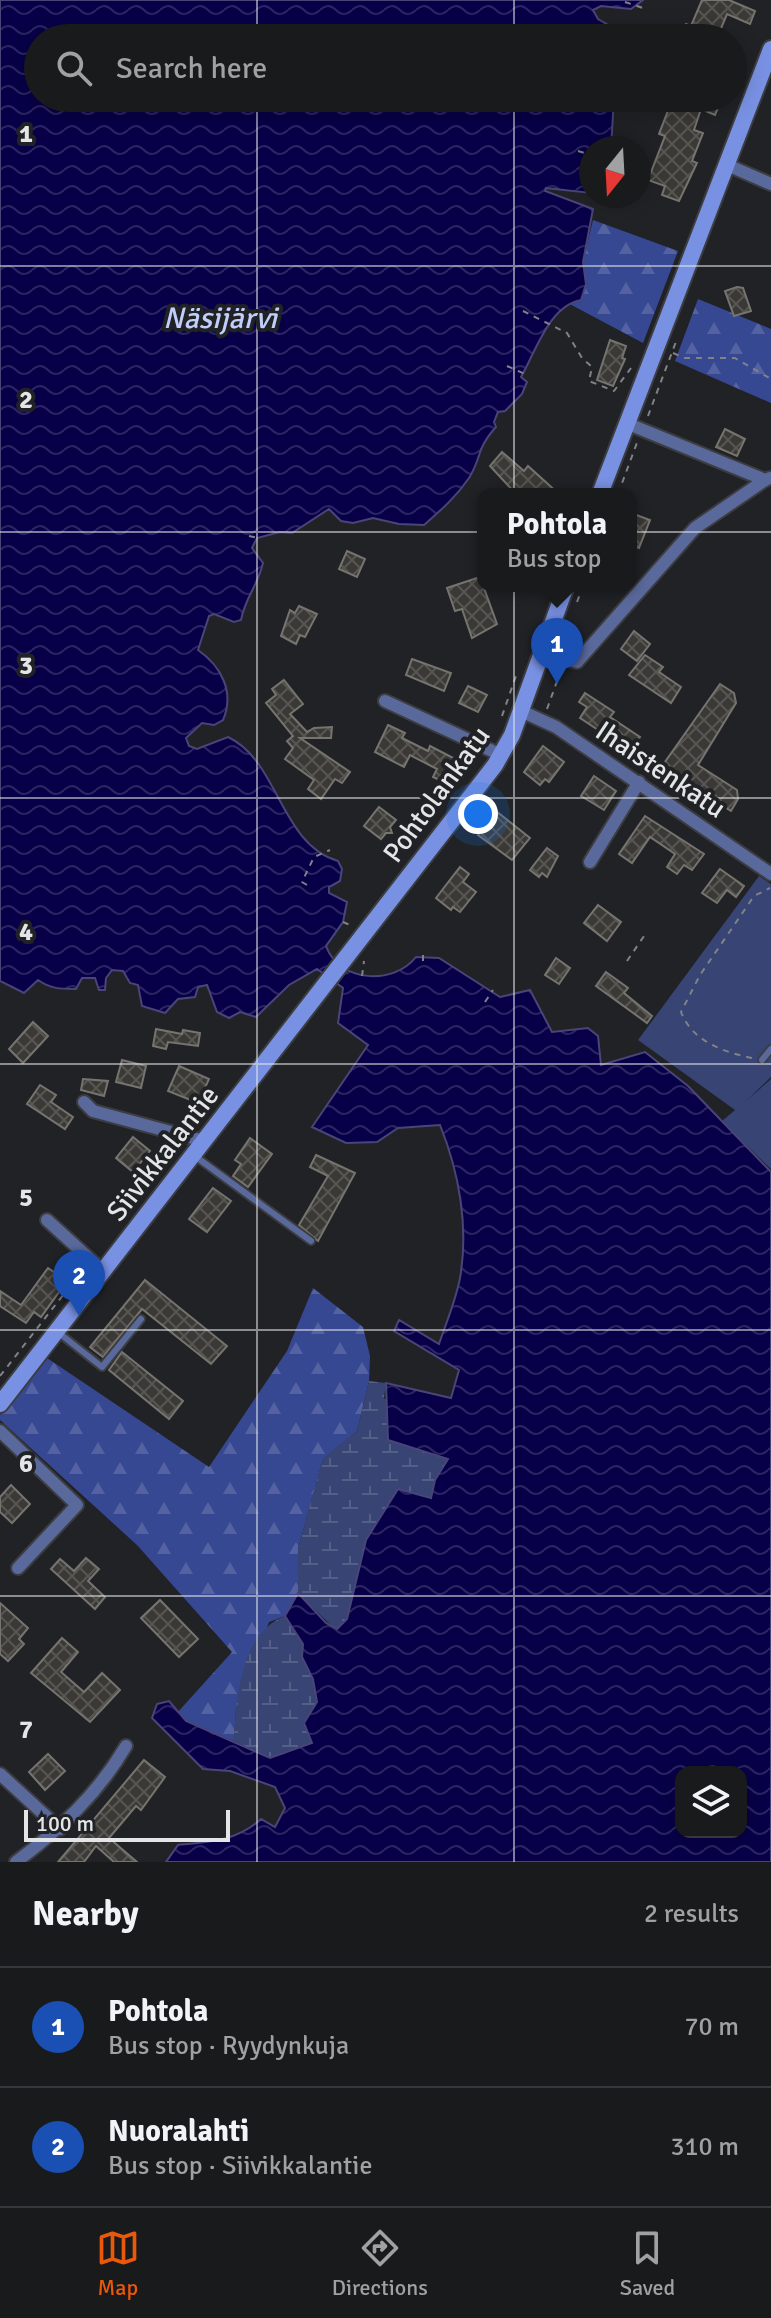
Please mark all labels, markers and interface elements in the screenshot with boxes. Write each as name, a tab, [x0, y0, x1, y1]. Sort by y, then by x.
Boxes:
search box	[24, 24, 747, 112]
icon: search	[52, 46, 96, 90]
text: Search here	[116, 50, 267, 87]
text: 1	[19, 118, 33, 150]
north arrow	[579, 136, 651, 208]
water label: Näsijärvi	[163, 300, 279, 337]
text: 2	[19, 384, 33, 416]
popup	[477, 488, 637, 592]
text: Pohtola	[507, 506, 607, 543]
text: Bus stop	[507, 543, 601, 575]
pin: 1	[531, 618, 583, 684]
text: 3	[19, 650, 33, 682]
street label: Ihaistenkatu	[589, 714, 732, 826]
street label: Pohtolankatu	[376, 720, 498, 869]
your location	[458, 794, 498, 834]
text: 4	[19, 916, 33, 948]
street label: Siivikkalantie	[99, 1079, 226, 1228]
text: 5	[19, 1182, 33, 1214]
pin: 2	[53, 1250, 105, 1316]
text: 6	[19, 1448, 33, 1480]
text: 7	[19, 1714, 33, 1746]
map controls	[675, 1766, 747, 1838]
button: layers	[675, 1766, 747, 1838]
scale bar	[24, 1806, 230, 1842]
text: 100 m	[36, 1810, 94, 1837]
text: Nearby	[32, 1893, 139, 1935]
text: 2 results	[644, 1898, 739, 1930]
text: Pohtola	[108, 1993, 209, 2030]
text: 1	[51, 2011, 65, 2043]
text: 70 m	[684, 2011, 739, 2043]
text: Bus stop · Ryydynkuja	[108, 2030, 349, 2062]
text: Nuoralahti	[108, 2113, 249, 2150]
text: 2	[51, 2131, 65, 2163]
text: 310 m	[670, 2131, 739, 2163]
text: Bus stop · Siivikkalantie	[108, 2150, 372, 2182]
tab: Map	[96, 2226, 140, 2301]
tab: Directions	[332, 2226, 428, 2301]
tab: Saved	[620, 2226, 675, 2301]

